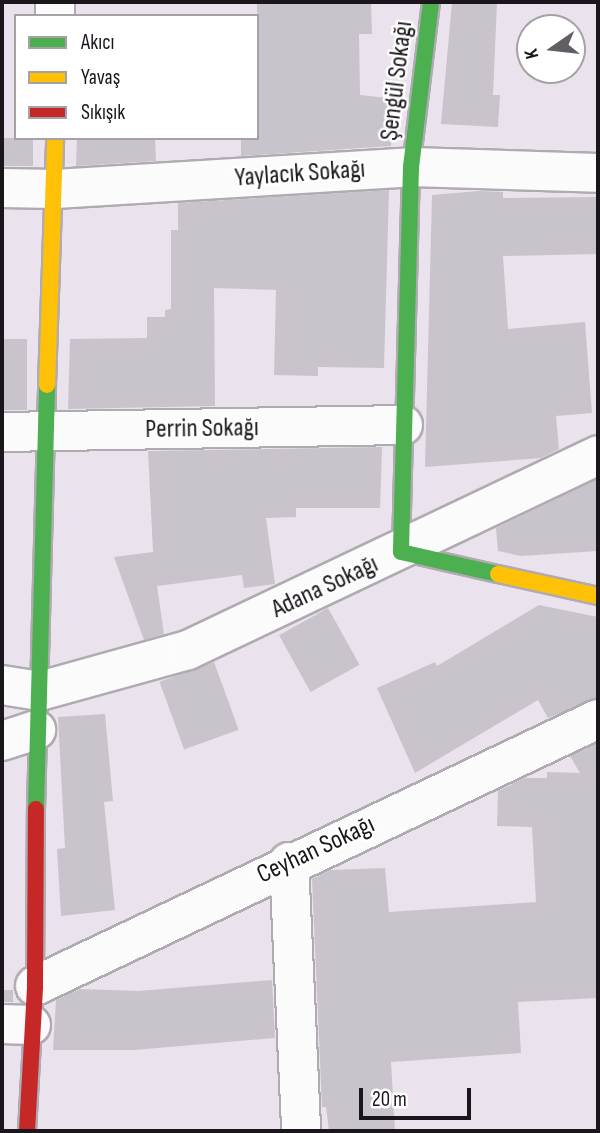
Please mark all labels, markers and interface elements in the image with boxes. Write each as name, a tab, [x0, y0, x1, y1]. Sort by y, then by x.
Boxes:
legend	[14, 14, 259, 140]
north arrow	[516, 14, 586, 84]
street label: Şengül Sokağı	[374, 20, 420, 142]
text: Akıcı	[81, 30, 114, 55]
text: K	[520, 46, 544, 61]
text: Yavaş	[81, 65, 120, 90]
text: Sıkışık	[81, 100, 125, 125]
street label: Yaylacık Sokağı	[234, 154, 366, 194]
street label: Perrin Sokağı	[145, 412, 259, 446]
street label: Adana Sokağı	[267, 549, 383, 625]
street label: Ceyhan Sokağı	[252, 809, 380, 891]
scale bar	[362, 1074, 474, 1118]
text: 20 m	[372, 1087, 407, 1112]

